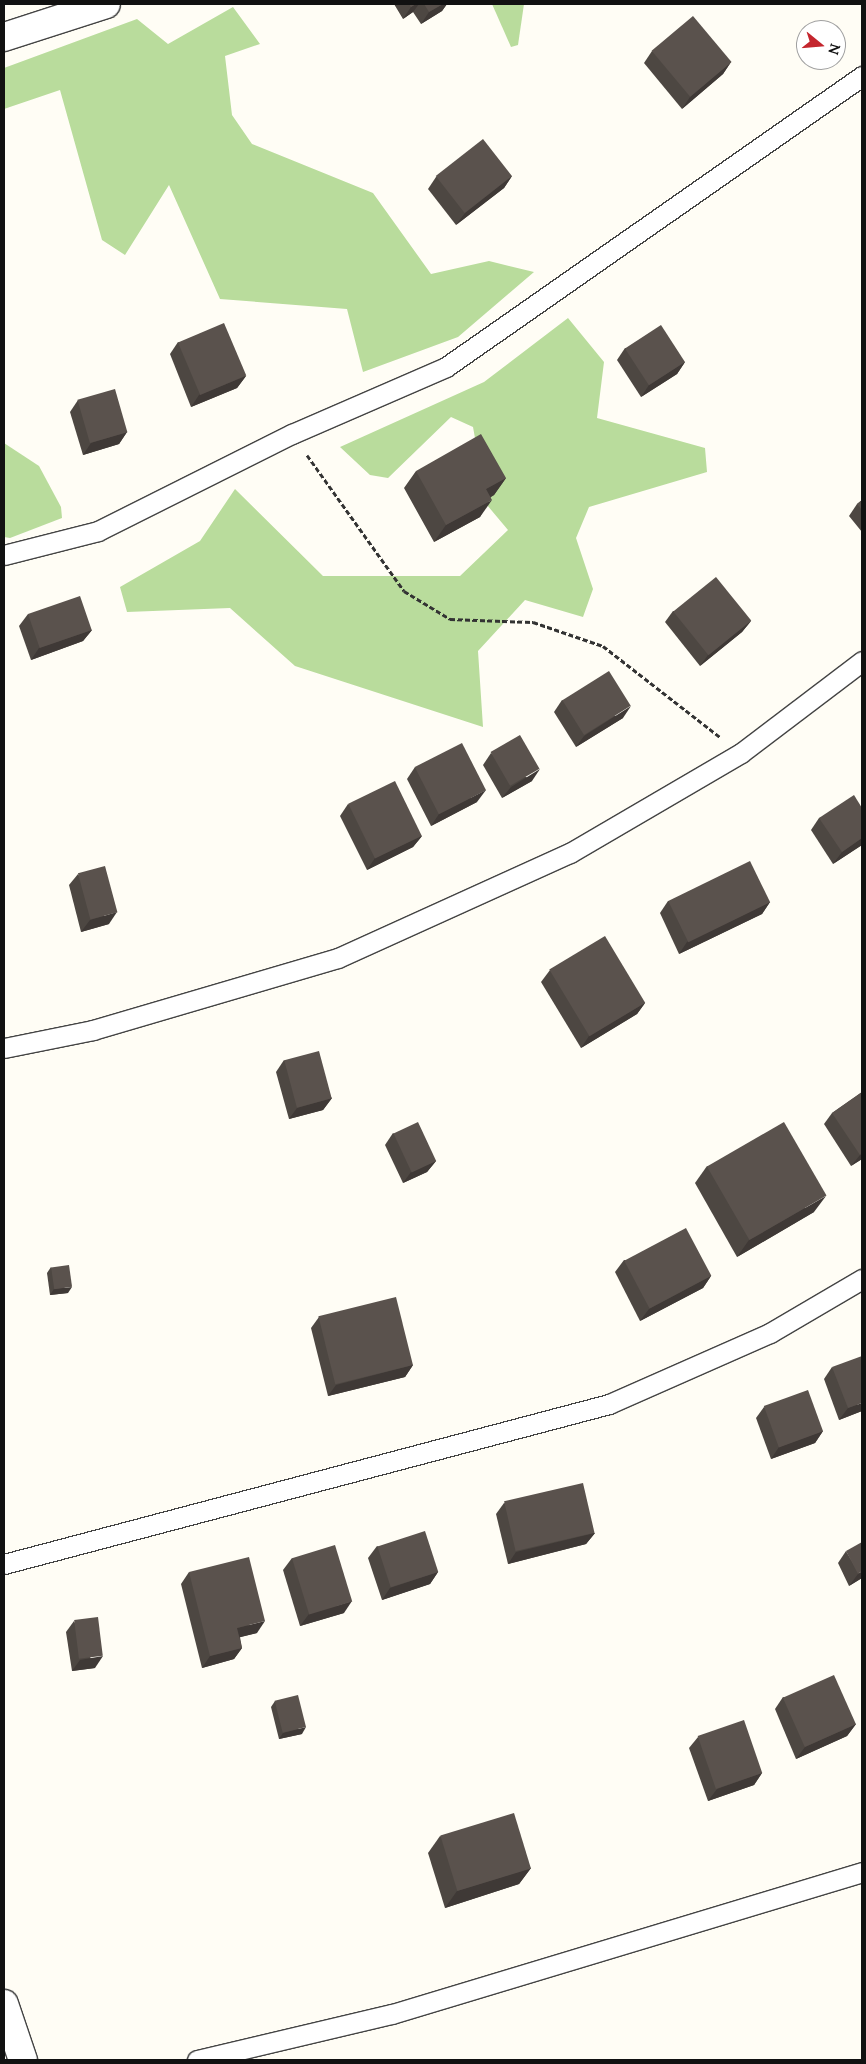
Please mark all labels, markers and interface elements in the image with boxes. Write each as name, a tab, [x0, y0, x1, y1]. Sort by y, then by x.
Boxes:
north arrow	[796, 20, 846, 70]
text: N	[824, 41, 845, 57]

